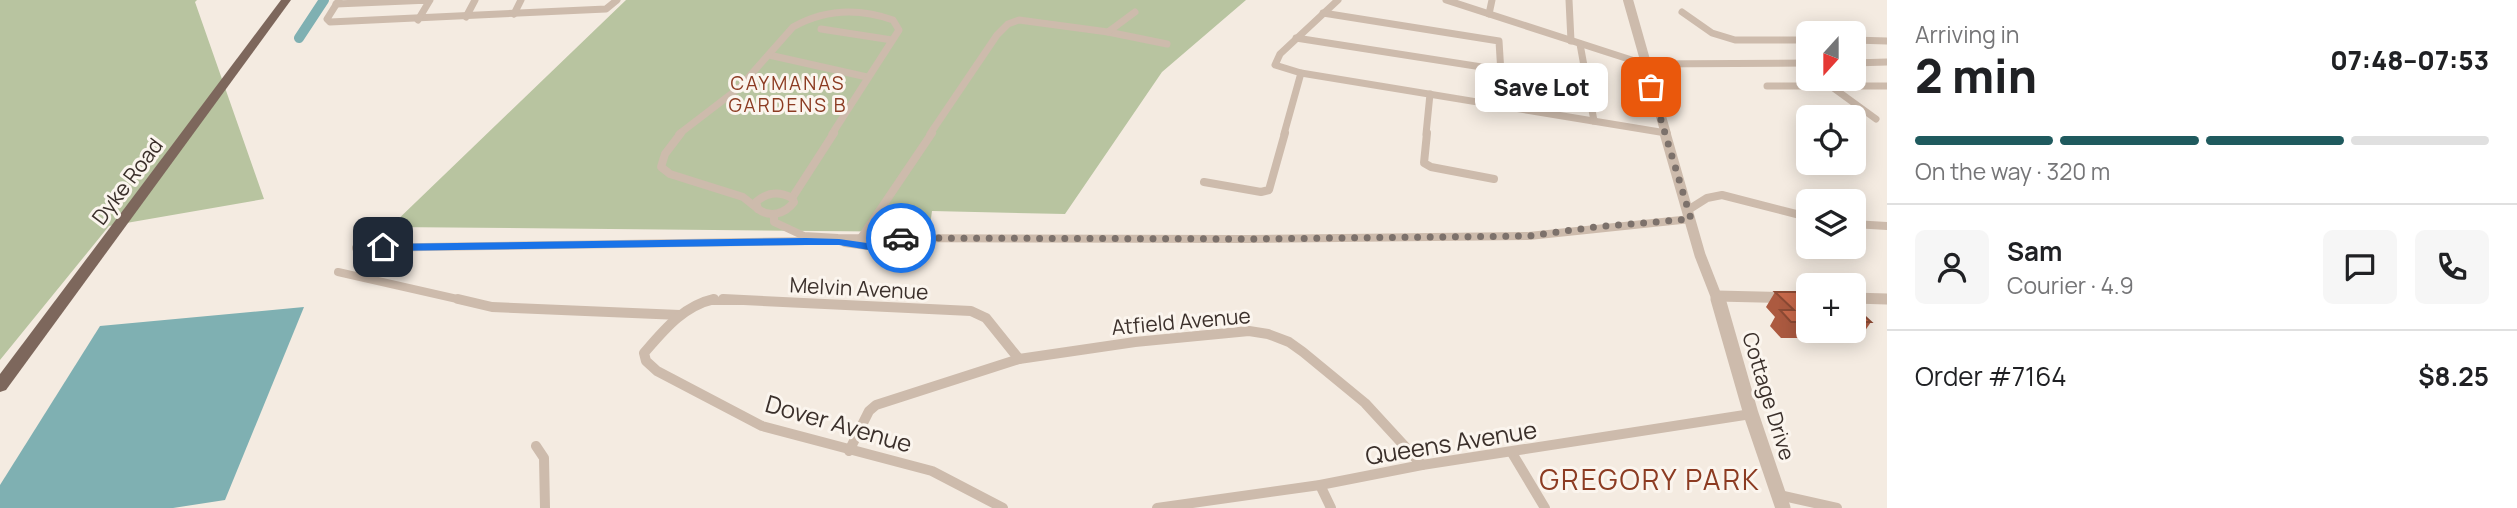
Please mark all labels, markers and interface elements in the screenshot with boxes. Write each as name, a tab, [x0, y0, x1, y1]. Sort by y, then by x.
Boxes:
text: Arriving in	[1915, 18, 2020, 50]
north arrow	[1796, 21, 1866, 91]
map controls	[1796, 21, 1866, 343]
text: 07:48–07:53	[2330, 42, 2489, 78]
text: 2 min	[1915, 44, 2037, 107]
pin	[1621, 57, 1681, 117]
callout: Save Lot	[1476, 62, 1609, 112]
icon: bag	[1632, 68, 1670, 106]
district label: CAYMANAS GARDENS B	[729, 70, 847, 118]
text: Save Lot	[1493, 71, 1590, 103]
button: locate	[1796, 105, 1866, 175]
street label: Dyke Road	[85, 132, 169, 230]
text: On the way · 320 m	[1915, 155, 2110, 187]
button: layers	[1796, 189, 1866, 259]
courier	[866, 203, 936, 273]
pin	[353, 217, 413, 277]
icon: car	[882, 219, 920, 257]
icon: home	[364, 228, 402, 266]
button: person	[1915, 230, 1989, 304]
button: chat	[2323, 230, 2397, 304]
button: phone	[2415, 230, 2489, 304]
text: Sam	[2007, 233, 2062, 269]
text: Courier · 4.9	[2007, 269, 2134, 301]
street label: Melvin Avenue	[789, 270, 929, 306]
button: +	[1796, 273, 1866, 343]
street label: Atfield Avenue	[1110, 301, 1252, 341]
street label: Cottage Drive	[1736, 328, 1802, 464]
text: Order #7164	[1915, 358, 2067, 394]
text: $8.25	[2418, 358, 2489, 394]
street label: Dover Avenue	[762, 386, 916, 460]
street label: Queens Avenue	[1363, 412, 1539, 472]
district label: GREGORY PARK	[1539, 460, 1761, 498]

